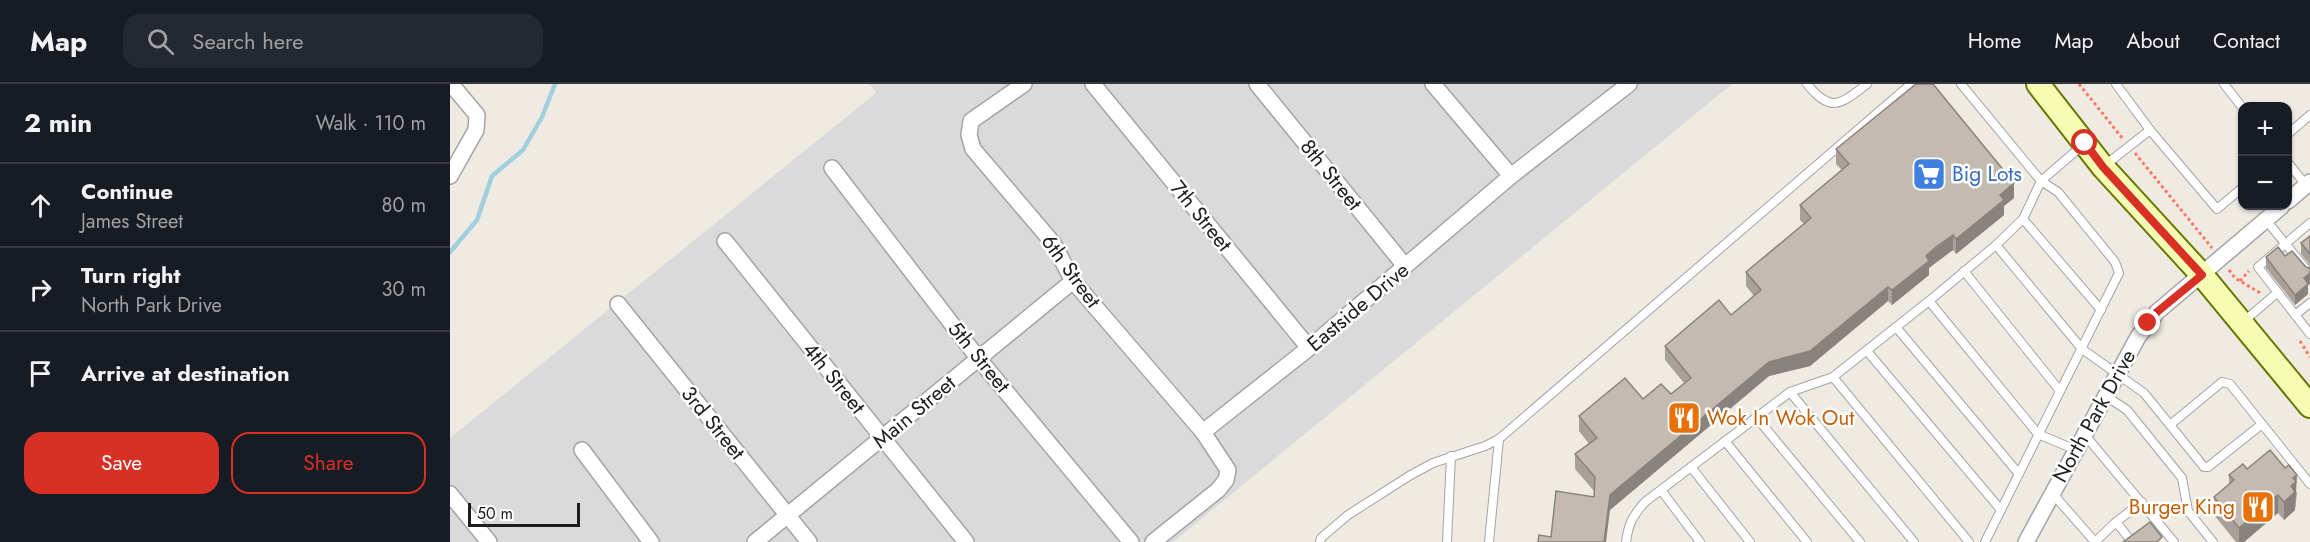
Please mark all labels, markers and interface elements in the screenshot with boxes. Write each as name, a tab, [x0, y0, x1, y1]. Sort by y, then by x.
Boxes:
search box	[123, 14, 543, 68]
text: Map	[30, 21, 87, 62]
icon: search	[144, 25, 177, 58]
text: Search here	[192, 25, 304, 57]
text: Home	[1968, 26, 2021, 56]
text: Map	[2054, 26, 2094, 56]
text: About	[2127, 26, 2180, 56]
text: Contact	[2213, 26, 2280, 56]
map controls	[2238, 102, 2292, 210]
button: +	[2238, 102, 2292, 156]
text: 2 min	[24, 104, 92, 142]
text: Walk · 110 m	[316, 109, 426, 138]
route start	[2071, 129, 2097, 155]
street label: 8th Street	[1293, 133, 1369, 217]
supermarket icon: Big Lots	[1911, 156, 1947, 192]
button: −	[2238, 156, 2292, 210]
place label: Big Lots	[1952, 159, 2022, 189]
street label: 7th Street	[1163, 174, 1239, 258]
text: Continue	[81, 175, 173, 207]
icon: ahead	[24, 189, 57, 222]
text: 80 m	[381, 191, 426, 220]
text: James Street	[81, 207, 183, 236]
street label: 6th Street	[1034, 228, 1108, 314]
street label: Eastside Drive	[1301, 255, 1416, 359]
text: Turn right	[81, 259, 181, 291]
icon: right	[24, 273, 57, 306]
text: 30 m	[381, 275, 426, 304]
text: North Park Drive	[81, 291, 222, 320]
route end	[2134, 309, 2160, 335]
street label: 5th Street	[941, 315, 1017, 399]
street label: 4th Street	[796, 336, 872, 420]
street label: North Park Drive	[2045, 344, 2143, 488]
icon: arrive	[24, 357, 57, 390]
text: Arrive at destination	[81, 357, 290, 389]
street label: Main Street	[866, 368, 962, 456]
street label: 3rd Street	[674, 380, 752, 466]
restaurant icon: Wok In Wok Out	[1666, 400, 1702, 436]
place label: Wok In Wok Out	[1707, 403, 1854, 433]
button: Save	[24, 432, 219, 494]
button: Share	[231, 432, 426, 494]
restaurant icon: Burger King	[2240, 489, 2276, 525]
place label: Burger King	[2129, 492, 2235, 522]
scale bar	[468, 500, 580, 528]
text: 50 m	[477, 502, 513, 525]

